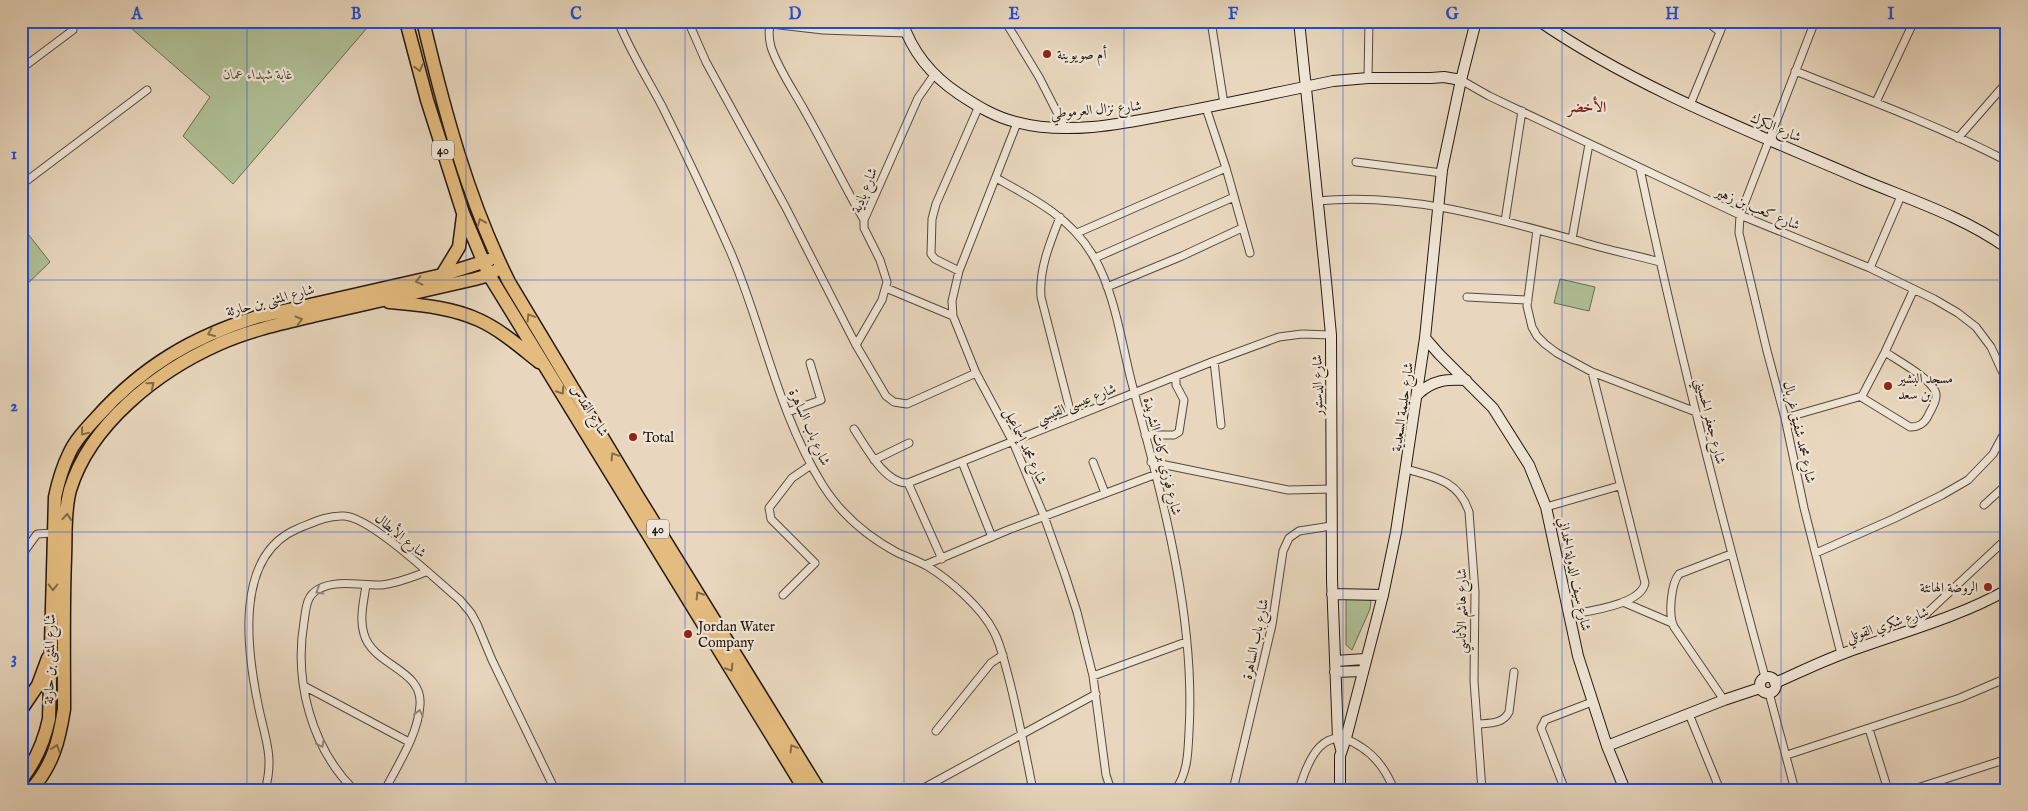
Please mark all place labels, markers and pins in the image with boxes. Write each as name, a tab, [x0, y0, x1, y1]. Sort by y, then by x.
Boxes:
place label: أم صويوينة	[1057, 44, 1107, 67]
marker: أم صويوينة	[1041, 48, 1053, 60]
place label: مسجد البشير بن سعد	[1896, 370, 1953, 404]
marker: مسجد البشير بن سعد	[1882, 380, 1894, 392]
place label: Total	[643, 429, 674, 447]
marker: Total	[627, 431, 639, 443]
place label: الروضة الهانئة	[1920, 579, 1978, 597]
marker: الروضة الهانئة	[1982, 581, 1994, 593]
place label: Jordan Water Company	[696, 618, 775, 652]
marker: Jordan Water Company	[682, 628, 694, 640]

